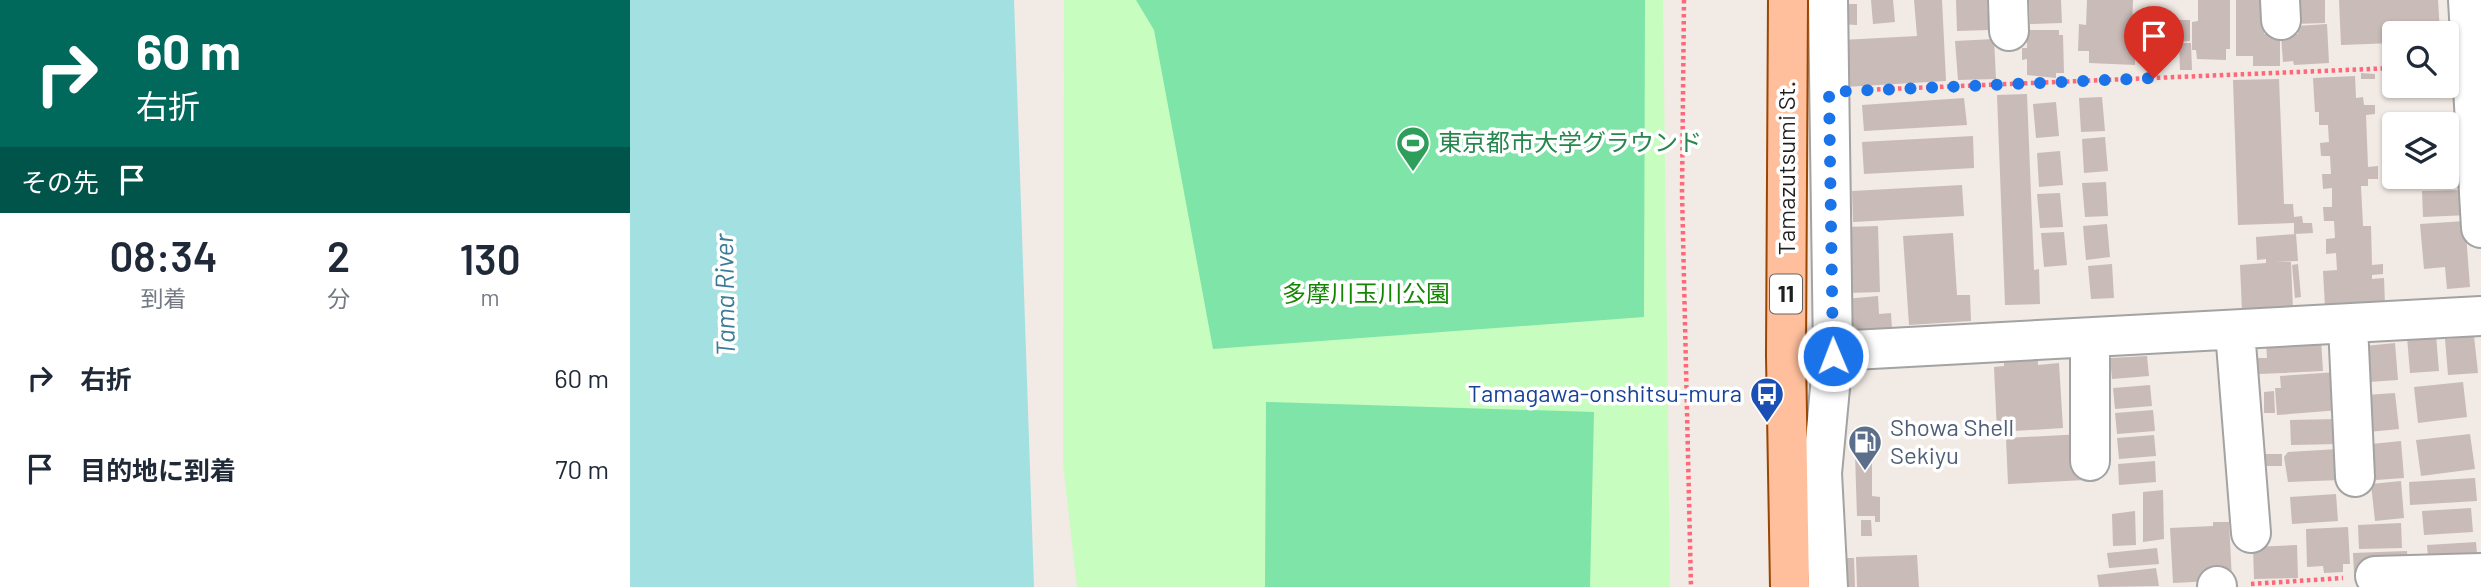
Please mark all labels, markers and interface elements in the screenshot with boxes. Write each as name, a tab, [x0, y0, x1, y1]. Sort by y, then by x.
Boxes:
pin	[2124, 6, 2184, 78]
icon: arrive	[2135, 17, 2173, 55]
text: 60 m	[136, 21, 241, 80]
map controls	[2382, 21, 2459, 189]
button: search	[2382, 21, 2459, 98]
icon: right	[21, 28, 112, 119]
street label: Tamazutsumi St.	[1771, 81, 1800, 255]
text: 右折	[136, 86, 200, 124]
button: layers	[2382, 112, 2459, 189]
sports icon: 東京都市大学グラウンド	[1394, 124, 1432, 173]
place label: 東京都市大学グラウンド	[1438, 127, 1702, 156]
icon: arrive	[113, 161, 151, 199]
text: その先	[21, 166, 99, 197]
text: 08:34	[109, 230, 217, 280]
text: 2	[327, 230, 350, 280]
text: 130	[460, 233, 521, 283]
water label: Tama River	[707, 233, 740, 356]
road number: 11	[1770, 274, 1802, 314]
park label: 多摩川玉川公園	[1282, 278, 1450, 307]
text: m	[481, 283, 500, 311]
text: 到着	[140, 284, 186, 312]
text: 分	[327, 284, 350, 312]
position arrow	[1796, 319, 1870, 393]
icon: right	[21, 359, 59, 397]
text: 60 m	[554, 362, 609, 393]
text: 右折	[80, 363, 132, 394]
bus stop icon: Tamagawa-onshitsu-mura	[1748, 375, 1786, 424]
place label: Tamagawa-onshitsu-mura	[1468, 378, 1742, 407]
place label: Showa Shell Sekiyu	[1890, 412, 2014, 469]
fuel station icon: Showa Shell Sekiyu	[1846, 423, 1884, 472]
icon: arrive	[21, 450, 59, 488]
text: 70 m	[555, 453, 609, 484]
text: 目的地に到着	[80, 454, 236, 485]

